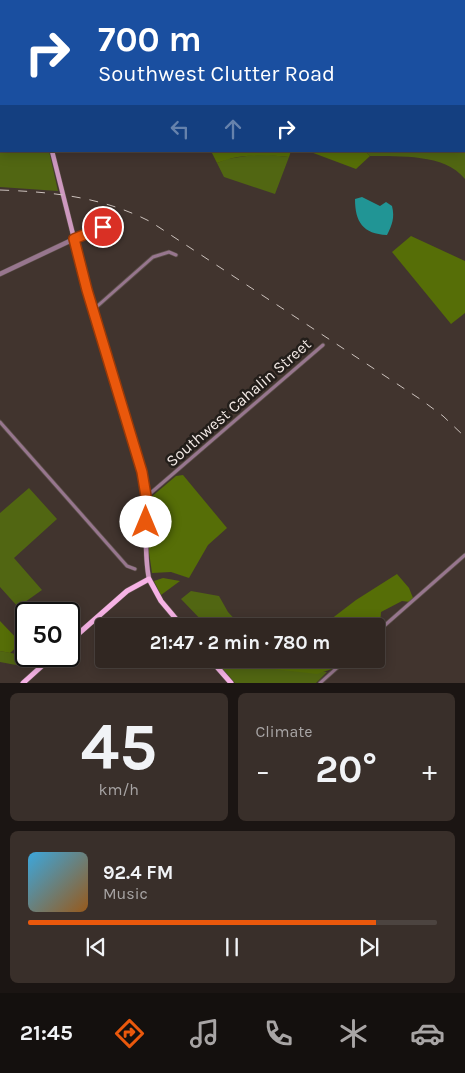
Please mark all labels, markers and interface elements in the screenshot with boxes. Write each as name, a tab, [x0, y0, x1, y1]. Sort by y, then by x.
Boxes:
text: 700 m	[98, 19, 202, 60]
icon: right	[15, 20, 80, 85]
text: Southwest Clutter Road	[98, 61, 335, 87]
icon: left	[166, 115, 194, 143]
icon: ahead	[219, 115, 247, 143]
icon: right	[272, 115, 300, 143]
pin	[82, 206, 124, 248]
icon: arrive	[89, 213, 117, 241]
street label: Southwest Cahalin Street	[162, 334, 315, 470]
position arrow	[119, 495, 171, 547]
speed limit sign: 50	[15, 602, 80, 667]
text: 21:47 · 2 min · 780 m	[150, 632, 330, 654]
text: 45	[80, 709, 157, 785]
text: Climate	[256, 722, 313, 741]
text: 20°	[315, 747, 377, 792]
text: −	[256, 754, 270, 787]
text: +	[422, 754, 437, 787]
text: km/h	[98, 780, 139, 799]
text: 92.4 FM	[103, 862, 173, 884]
text: Music	[103, 884, 148, 903]
icon: previous	[82, 933, 110, 961]
icon: pause	[218, 933, 246, 961]
icon: next	[355, 933, 383, 961]
icon: directions	[112, 1016, 147, 1051]
icon: music	[187, 1016, 222, 1051]
icon: phone	[261, 1016, 296, 1051]
icon: climate	[336, 1016, 371, 1051]
icon: car	[410, 1016, 445, 1051]
text: 21:45	[20, 1020, 73, 1046]

